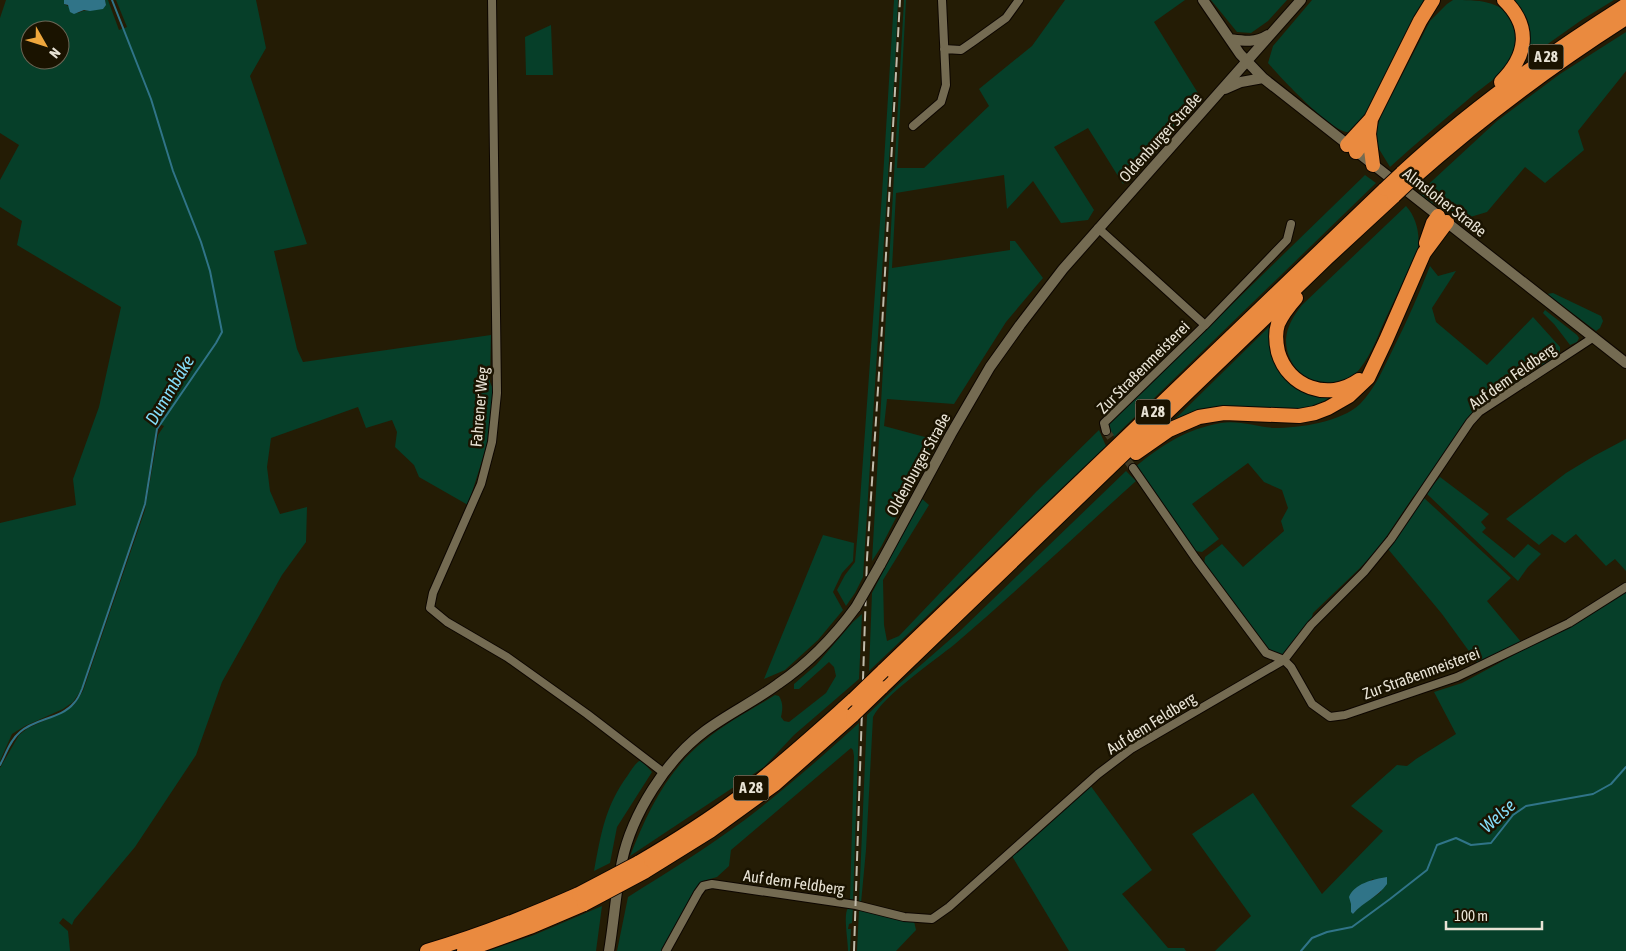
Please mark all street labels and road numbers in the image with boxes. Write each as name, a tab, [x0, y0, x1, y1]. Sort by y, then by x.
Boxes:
road number: A 28	[1528, 44, 1564, 70]
street label: Oldenburger Straße	[1115, 89, 1206, 186]
street label: Almsloher Straße	[1400, 164, 1490, 240]
street label: Zur Straßenmeisterei	[1093, 317, 1193, 417]
street label: Auf dem Feldberg	[1465, 339, 1560, 413]
street label: Fahrener Weg	[467, 366, 492, 448]
road number: A 28	[1136, 400, 1170, 424]
street label: Oldenburger Straße	[882, 410, 954, 519]
street label: Zur Straßenmeisterei	[1360, 644, 1482, 702]
street label: Auf dem Feldberg	[1103, 688, 1200, 758]
road number: A 28	[734, 776, 768, 800]
street label: Auf dem Feldberg	[742, 866, 846, 899]

